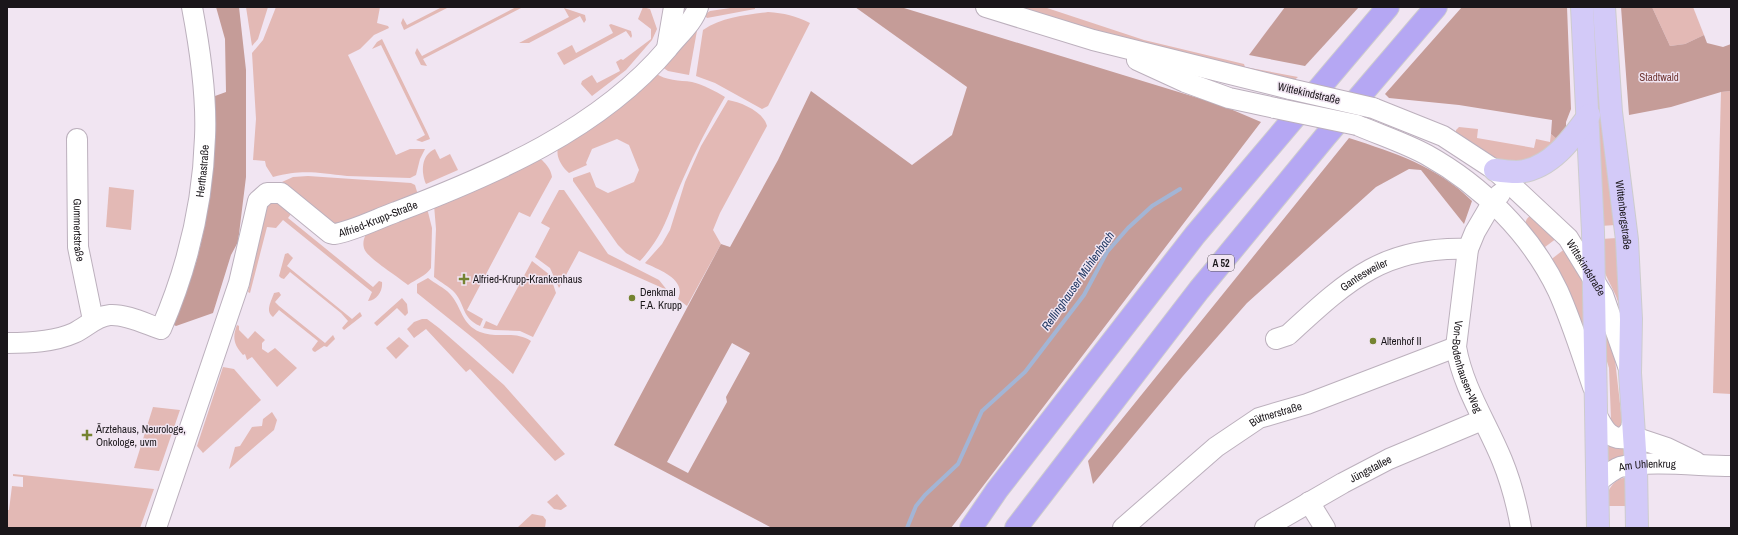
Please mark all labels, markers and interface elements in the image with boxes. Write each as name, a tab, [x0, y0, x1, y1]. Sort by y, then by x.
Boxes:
park label: Stadtwald	[1639, 70, 1679, 84]
street label: Wittekindstraße	[1276, 79, 1342, 107]
street label: Herthastraße	[192, 144, 212, 198]
street label: Wittenbergstraße	[1613, 179, 1634, 250]
street label: Alfried-Krupp-Straße	[336, 197, 419, 240]
street label: Gummertstraße	[71, 198, 88, 263]
water label: Rellinghauser Mühlenbach	[1038, 228, 1118, 334]
street label: Wittekindstraße	[1564, 237, 1609, 298]
road number: A 52	[1208, 255, 1234, 271]
street label: Gantesweiler	[1337, 255, 1390, 294]
place label: Alfried-Krupp-Krankenhaus	[472, 272, 583, 286]
marker: Alfried-Krupp-Krankenhaus	[458, 273, 470, 285]
place label: Denkmal F.A. Krupp	[640, 285, 682, 312]
marker: Denkmal F.A. Krupp	[627, 293, 637, 303]
street label: Von-Bodenhausen-Weg	[1449, 320, 1486, 415]
place label: Altenhof II	[1380, 334, 1422, 348]
marker: Altenhof II	[1368, 336, 1378, 346]
street label: Büttnerstraße	[1246, 399, 1303, 430]
place label: Ärztehaus, Neurologe, Onkologe, uvm	[95, 422, 186, 449]
marker: Ärztehaus, Neurologe, Onkologe, uvm	[81, 429, 93, 441]
street label: Jüngstallee	[1347, 452, 1394, 485]
street label: Am Uhlenkrug	[1616, 457, 1676, 474]

